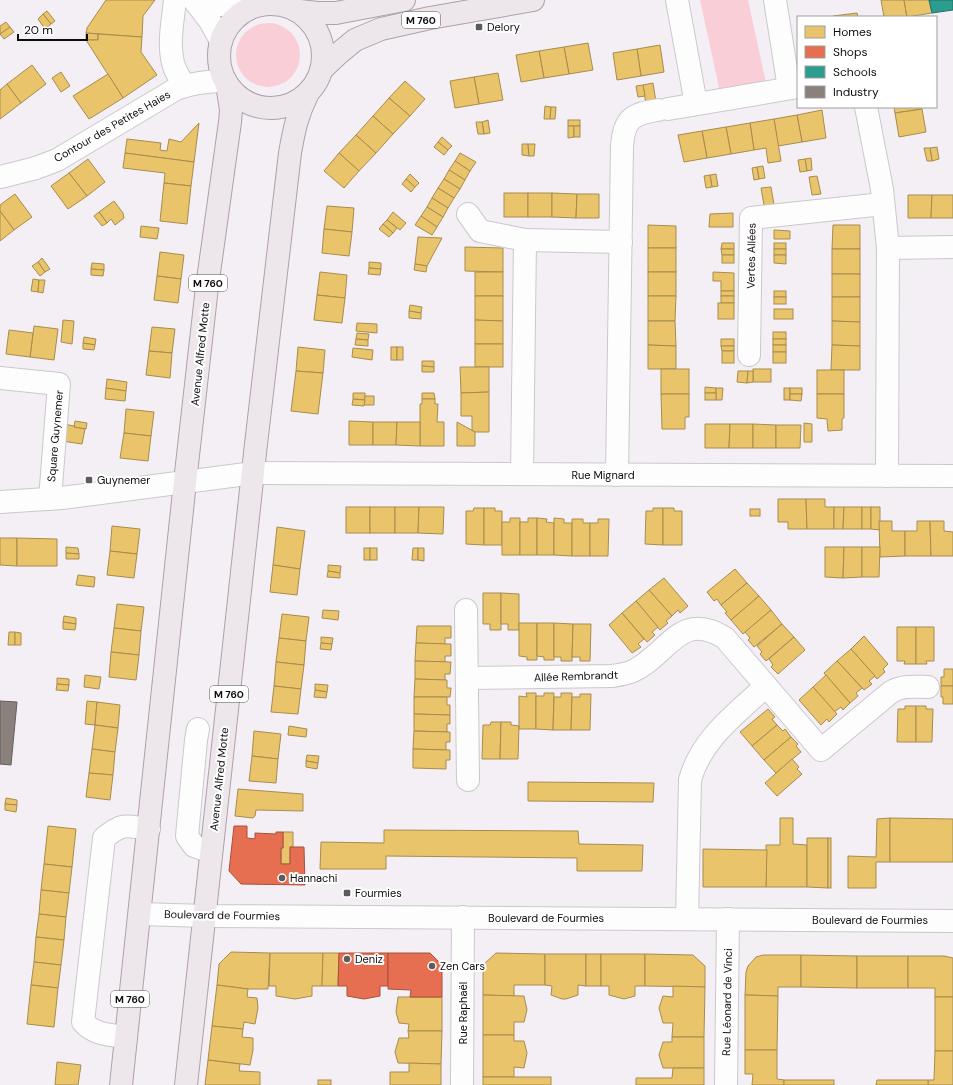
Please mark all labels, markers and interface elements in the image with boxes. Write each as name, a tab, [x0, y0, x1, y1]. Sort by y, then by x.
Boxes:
road number: M 760	[402, 12, 440, 28]
scale bar	[18, 16, 87, 42]
legend	[797, 16, 937, 108]
place label: Delory	[487, 20, 520, 34]
text: 20 m	[24, 22, 53, 38]
marker: Delory	[474, 22, 484, 32]
text: Homes	[833, 24, 872, 40]
text: Shops	[833, 44, 868, 60]
text: Schools	[833, 64, 877, 80]
text: Industry	[833, 84, 879, 100]
street label: Contour des Petites Haies	[51, 87, 173, 165]
street label: Vertes Allées	[743, 223, 759, 289]
road number: M 760	[189, 275, 227, 291]
street label: Avenue Alfred Motte	[188, 302, 212, 406]
street label: Square Guynemer	[44, 390, 66, 482]
street label: Rue Mignard	[571, 468, 635, 482]
place label: Guynemer	[97, 473, 150, 487]
marker: Guynemer	[84, 475, 94, 485]
street label: Allée Rembrandt	[534, 668, 618, 684]
road number: M 760	[210, 686, 248, 702]
street label: Avenue Alfred Motte	[207, 727, 231, 831]
place label: Hannachi	[290, 871, 337, 885]
marker: Hannachi	[277, 873, 287, 883]
place label: Fourmies	[355, 886, 402, 900]
marker: Fourmies	[342, 888, 352, 898]
street label: Boulevard de Fourmies	[164, 907, 280, 923]
street label: Boulevard de Fourmies	[488, 911, 604, 925]
street label: Boulevard de Fourmies	[812, 913, 928, 927]
street label: Rue Léonard de Vinci	[719, 948, 735, 1056]
place label: Deniz	[355, 952, 383, 966]
marker: Deniz	[342, 954, 352, 964]
place label: Zen Cars	[440, 959, 485, 973]
marker: Zen Cars	[427, 961, 437, 971]
street label: Rue Raphaël	[456, 982, 470, 1044]
road number: M 760	[111, 991, 149, 1007]

